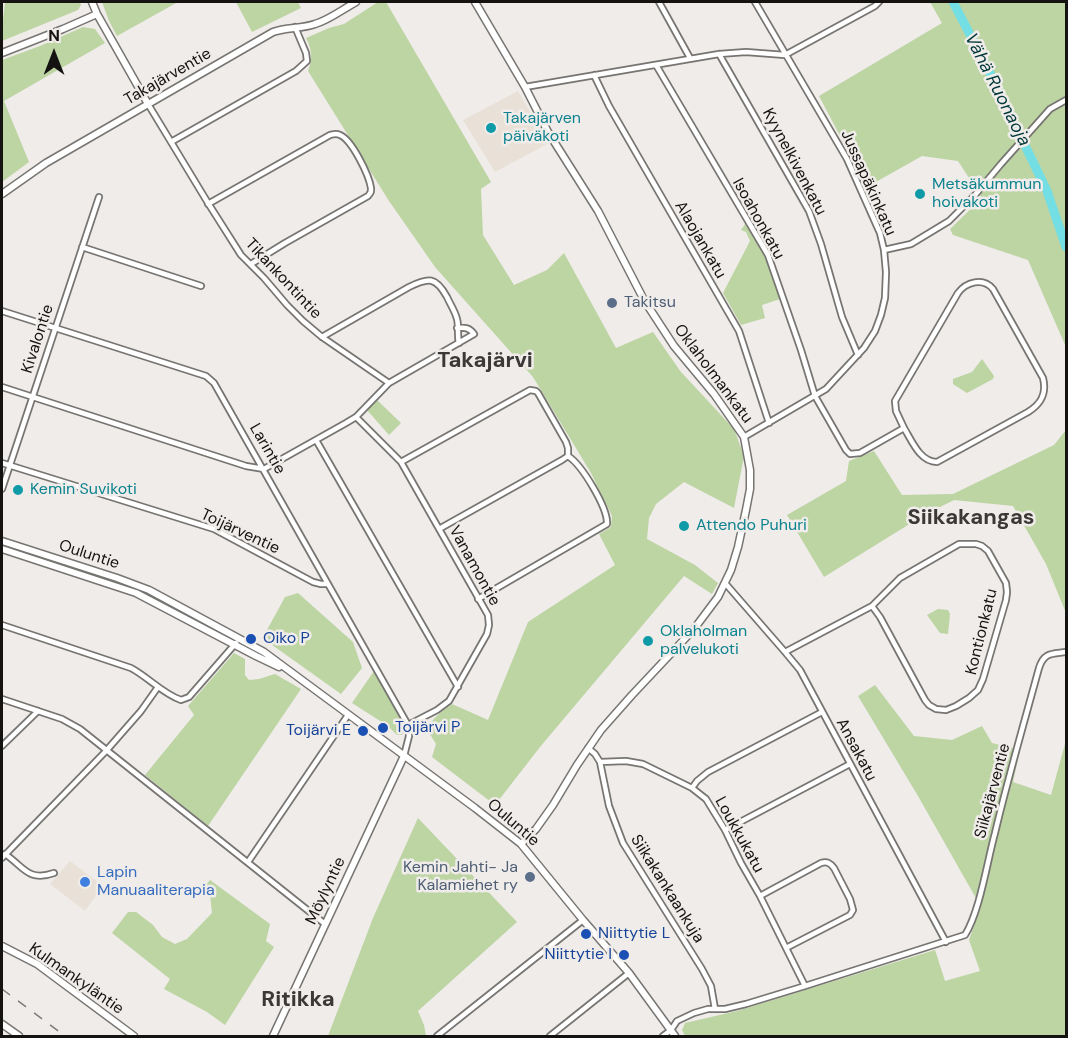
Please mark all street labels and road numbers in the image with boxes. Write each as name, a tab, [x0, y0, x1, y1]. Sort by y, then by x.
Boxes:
street label: Takajärventie	[121, 44, 215, 110]
street label: Kyynelkivenkatu	[758, 105, 830, 219]
street label: Jussapäkinkatu	[836, 127, 900, 239]
street label: Isoahonkatu	[728, 175, 788, 263]
street label: Alaojankatu	[670, 198, 730, 282]
street label: Tikankontintie	[241, 235, 325, 323]
street label: Kivalontie	[18, 302, 58, 376]
street label: Oklaholmankatu	[670, 321, 756, 427]
street label: Larintie	[245, 420, 289, 478]
street label: Toijärventie	[197, 505, 283, 559]
street label: Vanamontie	[444, 523, 504, 609]
street label: Ouluntie	[56, 536, 122, 574]
street label: Kontionkatu	[962, 587, 1002, 677]
street label: Ansakatu	[831, 715, 881, 785]
street label: Siikajärventie	[971, 741, 1015, 841]
street label: Loukkukatu	[710, 794, 768, 876]
street label: Ouluntie	[483, 795, 543, 851]
street label: Siikakankaankuja	[626, 831, 708, 947]
street label: Möylyntie	[302, 854, 350, 928]
street label: Kulmankyläntie	[25, 939, 127, 1019]

